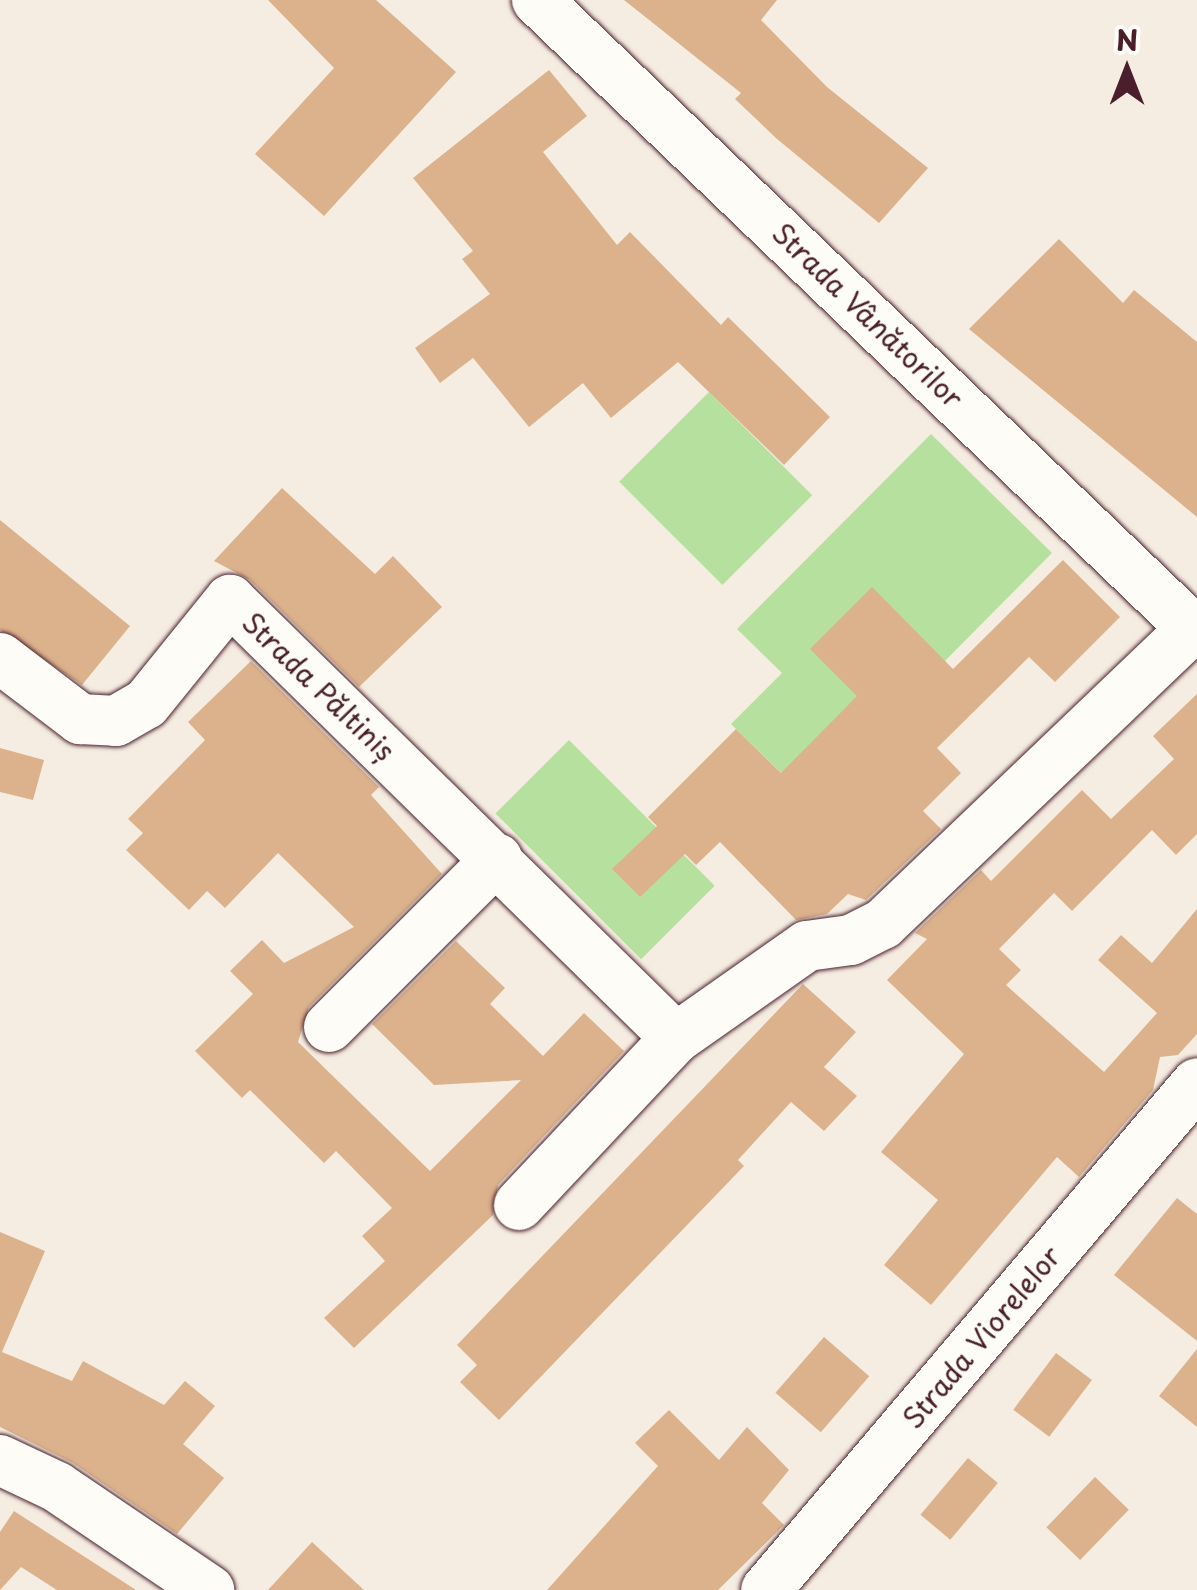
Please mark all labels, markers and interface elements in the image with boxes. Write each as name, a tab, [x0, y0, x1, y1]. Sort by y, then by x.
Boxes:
text: N	[1116, 18, 1138, 61]
north arrow	[1077, 20, 1177, 120]
street label: Strada Vânătorilor	[766, 215, 970, 415]
street label: Strada Păltiniș	[236, 605, 402, 767]
street label: Strada Viorelelor	[895, 1239, 1067, 1435]

